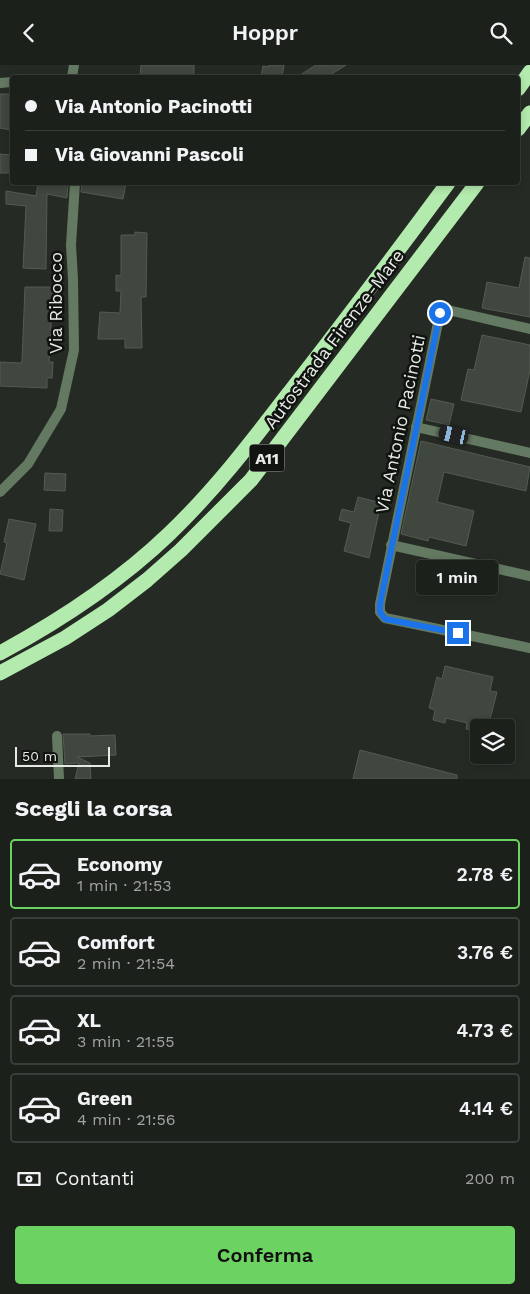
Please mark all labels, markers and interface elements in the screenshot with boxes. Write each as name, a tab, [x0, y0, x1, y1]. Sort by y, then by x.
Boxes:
icon: back	[15, 19, 43, 47]
icon: search	[487, 19, 515, 47]
text: Hoppr	[232, 20, 298, 45]
text: Via Antonio Pacinotti	[55, 95, 252, 118]
text: Via Giovanni Pascoli	[55, 143, 244, 166]
street label: Autostrada Firenze-Mare	[260, 245, 408, 433]
street label: Via Ribocco	[45, 252, 66, 354]
route start	[429, 302, 451, 324]
street label: Via Antonio Pacinotti	[371, 333, 429, 515]
car	[437, 424, 470, 446]
road number: A11	[250, 444, 284, 471]
callout: 1 min	[417, 561, 499, 595]
text: 1 min	[436, 568, 478, 587]
route end	[447, 622, 469, 644]
map controls	[470, 719, 515, 764]
button: layers	[470, 719, 515, 764]
scale bar	[15, 744, 110, 767]
text: 50 m	[22, 748, 57, 764]
text: Scegli la corsa	[15, 796, 172, 821]
icon: car	[17, 852, 62, 897]
text: Economy	[77, 853, 162, 876]
text: 2.78 €	[457, 863, 513, 886]
text: 1 min · 21:53	[77, 876, 172, 895]
icon: car	[17, 930, 62, 975]
text: Comfort	[77, 931, 155, 954]
text: 3.76 €	[457, 941, 513, 964]
text: 2 min · 21:54	[77, 954, 175, 973]
icon: car	[17, 1008, 62, 1053]
text: XL	[77, 1009, 101, 1032]
text: 4.73 €	[456, 1019, 513, 1042]
text: 3 min · 21:55	[77, 1032, 175, 1051]
icon: car	[17, 1086, 62, 1131]
text: Green	[77, 1087, 133, 1110]
text: 4.14 €	[459, 1097, 513, 1120]
text: 4 min · 21:56	[77, 1110, 176, 1129]
icon: cash	[15, 1165, 43, 1193]
text: Contanti	[55, 1167, 134, 1190]
text: 200 m	[465, 1169, 515, 1188]
button: Conferma	[15, 1226, 515, 1284]

